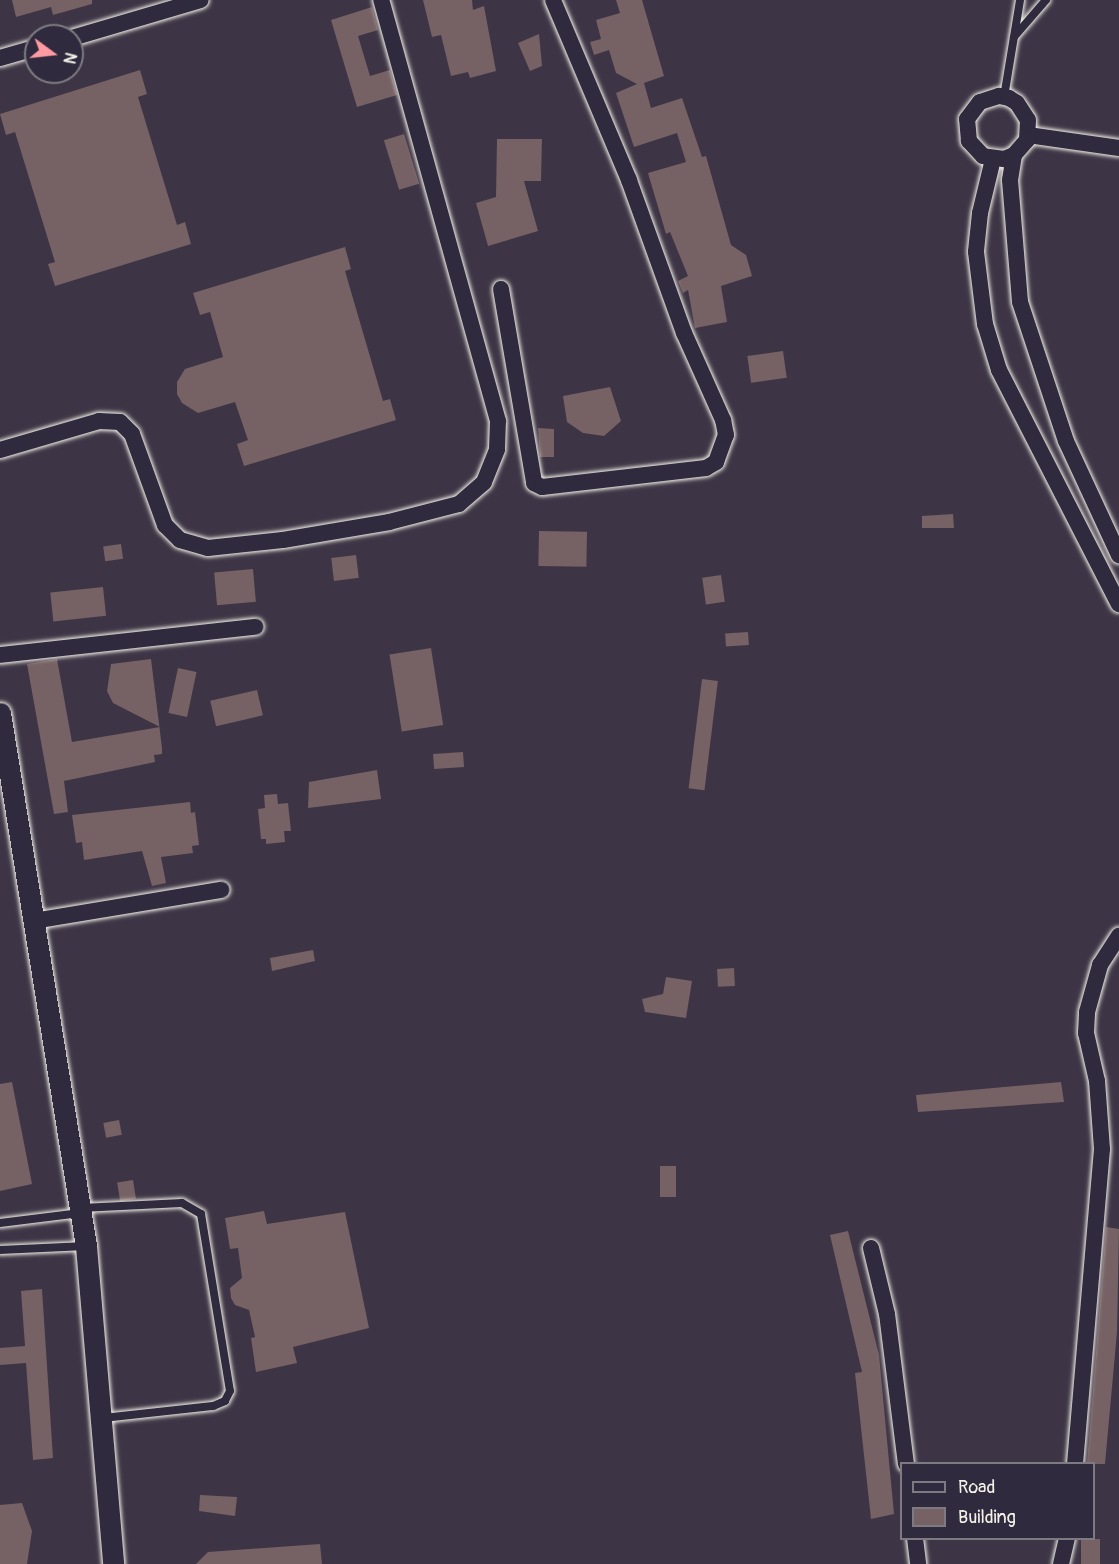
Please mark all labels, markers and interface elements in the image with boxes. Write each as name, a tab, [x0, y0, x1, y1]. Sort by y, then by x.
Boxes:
north arrow	[24, 24, 84, 84]
text: N	[58, 50, 81, 66]
legend	[900, 1462, 1095, 1540]
text: Road	[958, 1476, 995, 1499]
text: Building	[958, 1506, 1016, 1529]

